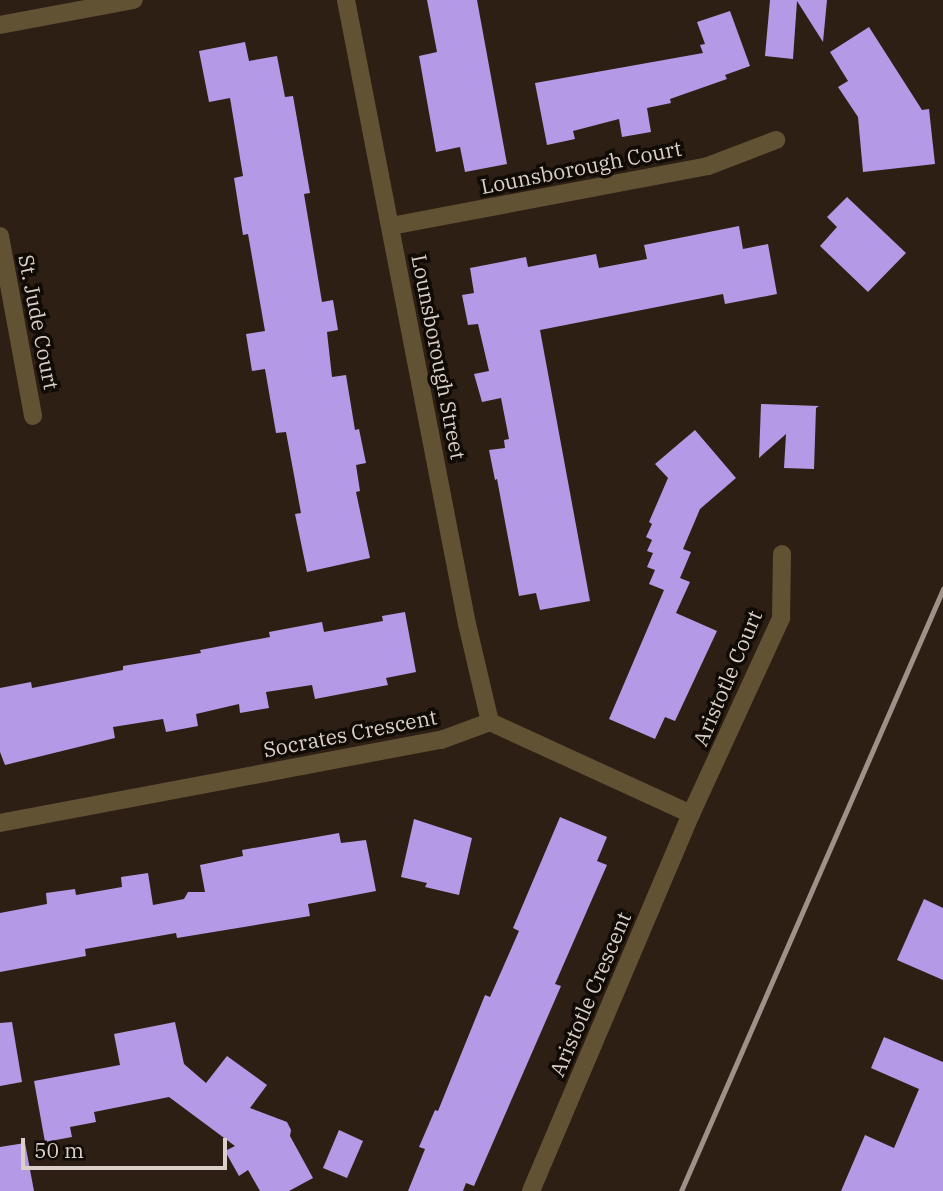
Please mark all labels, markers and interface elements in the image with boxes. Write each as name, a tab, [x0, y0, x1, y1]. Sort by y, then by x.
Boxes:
street label: Lounsborough Court	[478, 135, 684, 199]
street label: St. Jude Court	[14, 252, 64, 392]
street label: Lounsborough Street	[407, 252, 471, 462]
street label: Aristotle Court	[687, 606, 767, 750]
street label: Socrates Crescent	[261, 704, 439, 762]
street label: Aristotle Crescent	[544, 908, 636, 1080]
scale bar	[24, 1124, 231, 1168]
text: 50 m	[34, 1136, 84, 1164]

